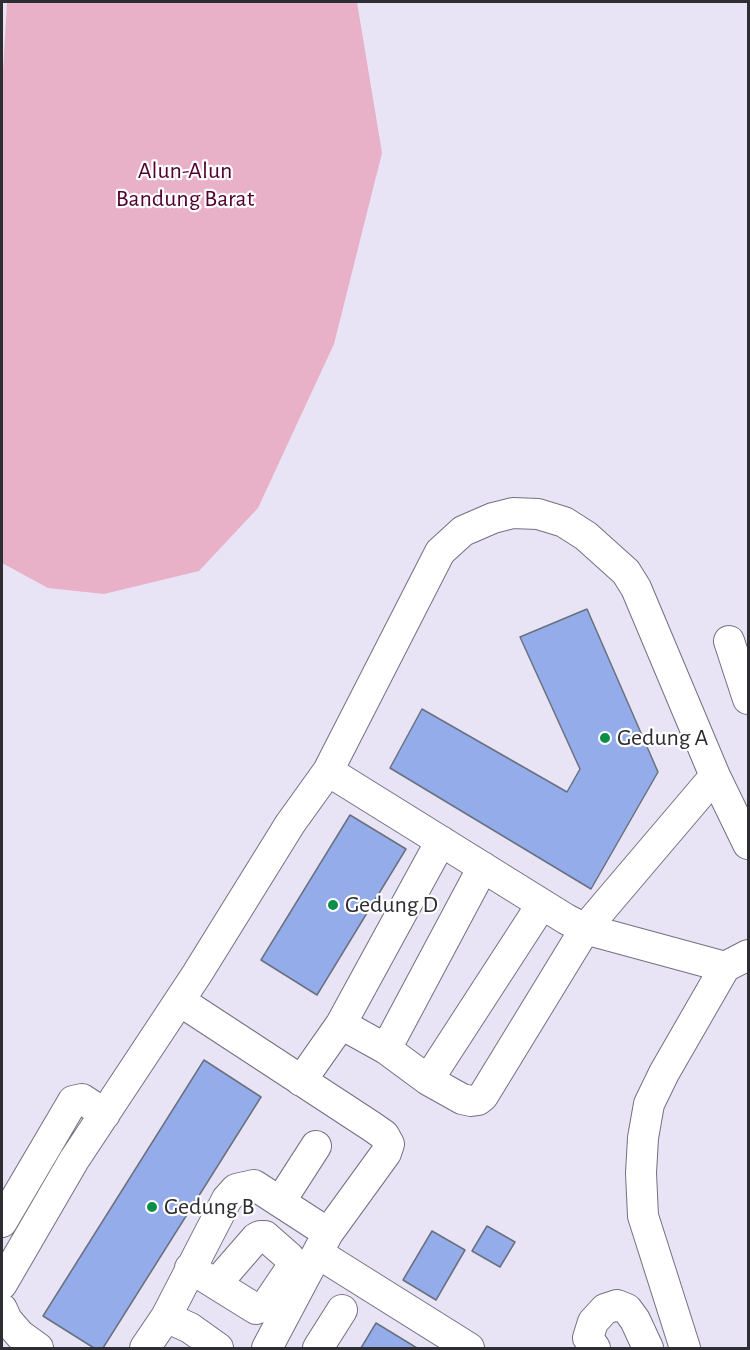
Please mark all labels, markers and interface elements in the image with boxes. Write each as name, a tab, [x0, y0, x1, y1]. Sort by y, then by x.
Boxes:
park label: Alun-Alun Bandung Barat	[116, 157, 254, 213]
place label: Gedung A	[617, 724, 708, 752]
marker: Gedung A	[598, 731, 612, 745]
place label: Gedung D	[345, 891, 438, 919]
marker: Gedung D	[326, 898, 340, 912]
place label: Gedung B	[164, 1193, 254, 1221]
marker: Gedung B	[145, 1200, 159, 1214]

